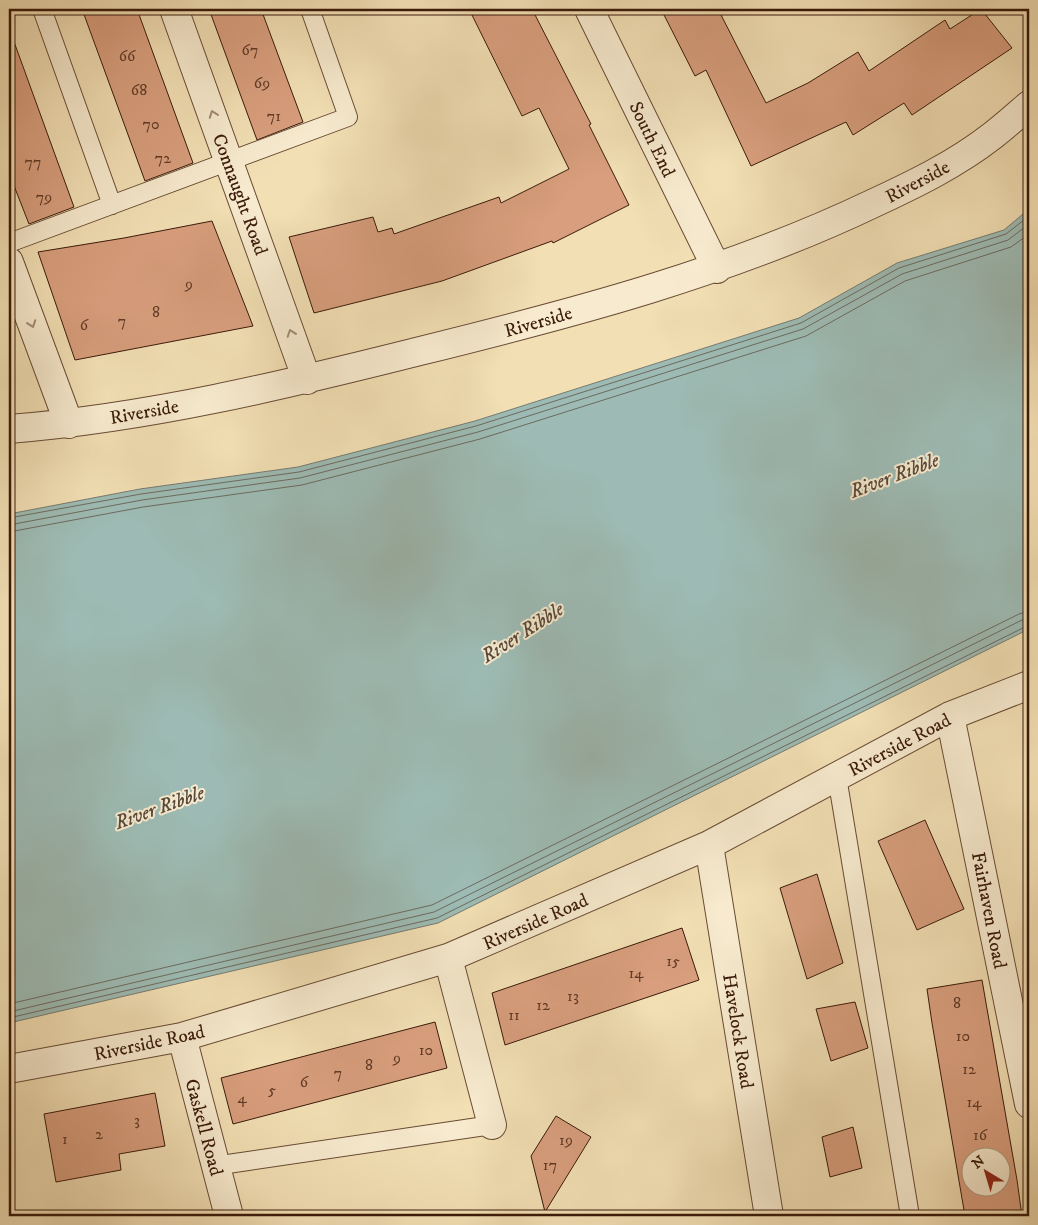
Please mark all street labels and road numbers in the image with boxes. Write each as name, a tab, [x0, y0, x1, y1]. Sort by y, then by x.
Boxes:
street label: South End	[623, 98, 680, 182]
street label: Connaught Road	[207, 131, 272, 259]
street label: Riverside	[882, 156, 954, 209]
street label: Riverside	[502, 302, 575, 343]
street label: Riverside	[108, 395, 181, 430]
street label: Riverside Road	[845, 708, 955, 782]
street label: Fairhaven Road	[966, 850, 1011, 971]
street label: Riverside Road	[479, 889, 592, 956]
street label: Havelock Road	[717, 972, 758, 1091]
street label: Riverside Road	[92, 1020, 207, 1066]
street label: Gaskell Road	[180, 1076, 228, 1179]

